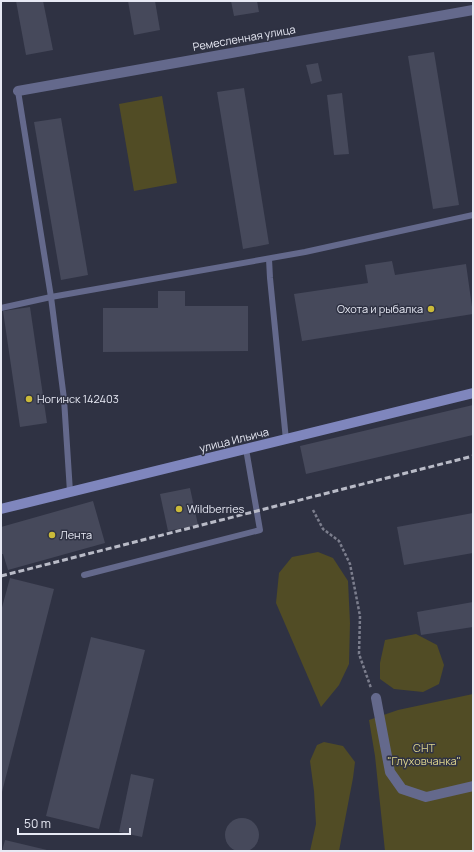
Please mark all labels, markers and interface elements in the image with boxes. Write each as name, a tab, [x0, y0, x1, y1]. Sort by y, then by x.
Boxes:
street label: Ремесленная улица	[191, 21, 296, 54]
place label: Охота и рыбалка	[337, 301, 423, 316]
marker: Охота и рыбалка	[426, 304, 436, 314]
place label: Ногинск 142403	[37, 391, 119, 406]
marker: Ногинск 142403	[24, 394, 34, 404]
street label: улица Ильича	[198, 424, 270, 455]
place label: Wildberries	[187, 501, 245, 516]
marker: Wildberries	[174, 504, 184, 514]
place label: Лента	[60, 527, 92, 542]
marker: Лента	[47, 530, 57, 540]
park label: СНТ "Глуховчанка"	[387, 740, 461, 768]
scale bar	[18, 810, 130, 836]
text: 50 m	[24, 815, 51, 832]

